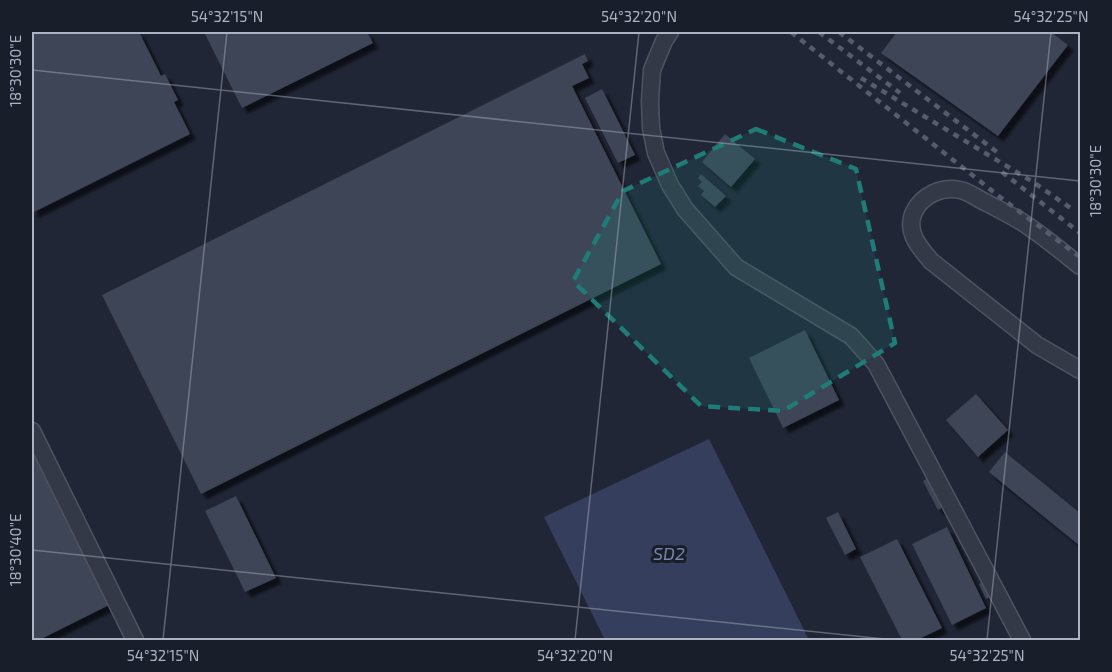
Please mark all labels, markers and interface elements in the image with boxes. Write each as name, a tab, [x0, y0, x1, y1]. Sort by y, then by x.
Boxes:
text: 54°32'15"N	[191, 7, 263, 25]
text: 54°32'20"N	[601, 7, 677, 25]
text: 54°32'25"N	[1014, 7, 1088, 25]
text: 18°30'30"E	[6, 35, 24, 107]
text: 18°30'30"E	[1086, 145, 1104, 217]
text: 18°30'40"E	[6, 514, 24, 586]
water label: SD2	[653, 542, 685, 564]
text: 54°32'15"N	[127, 646, 199, 664]
text: 54°32'20"N	[537, 646, 613, 664]
text: 54°32'25"N	[950, 646, 1024, 664]

